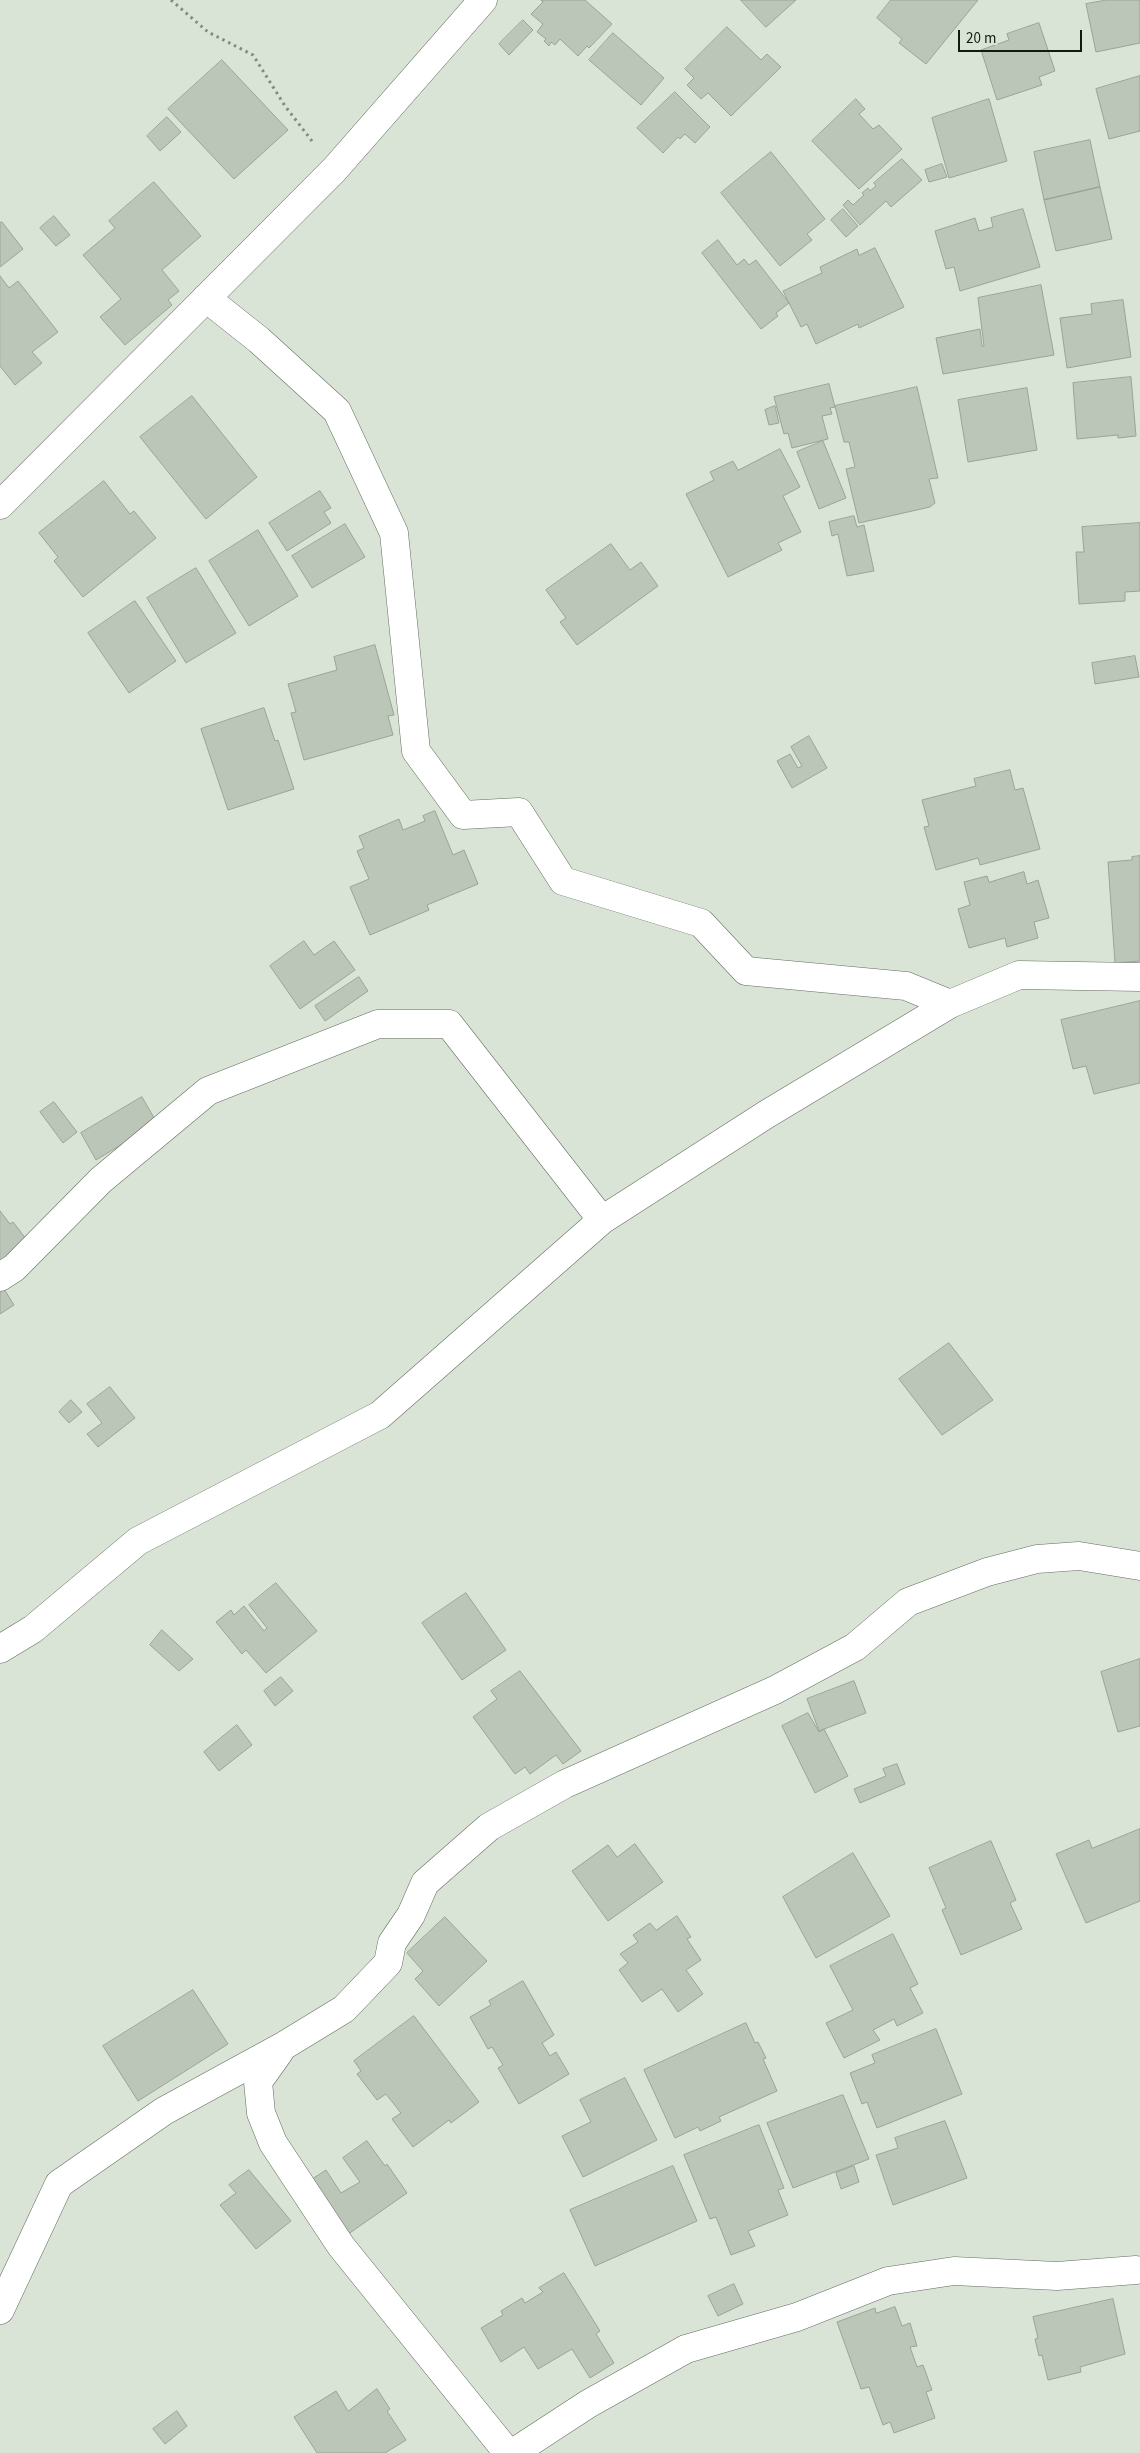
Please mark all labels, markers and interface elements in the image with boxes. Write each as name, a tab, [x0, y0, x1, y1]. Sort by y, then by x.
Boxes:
scale bar	[960, 20, 1084, 52]
text: 20 m	[966, 28, 996, 49]

